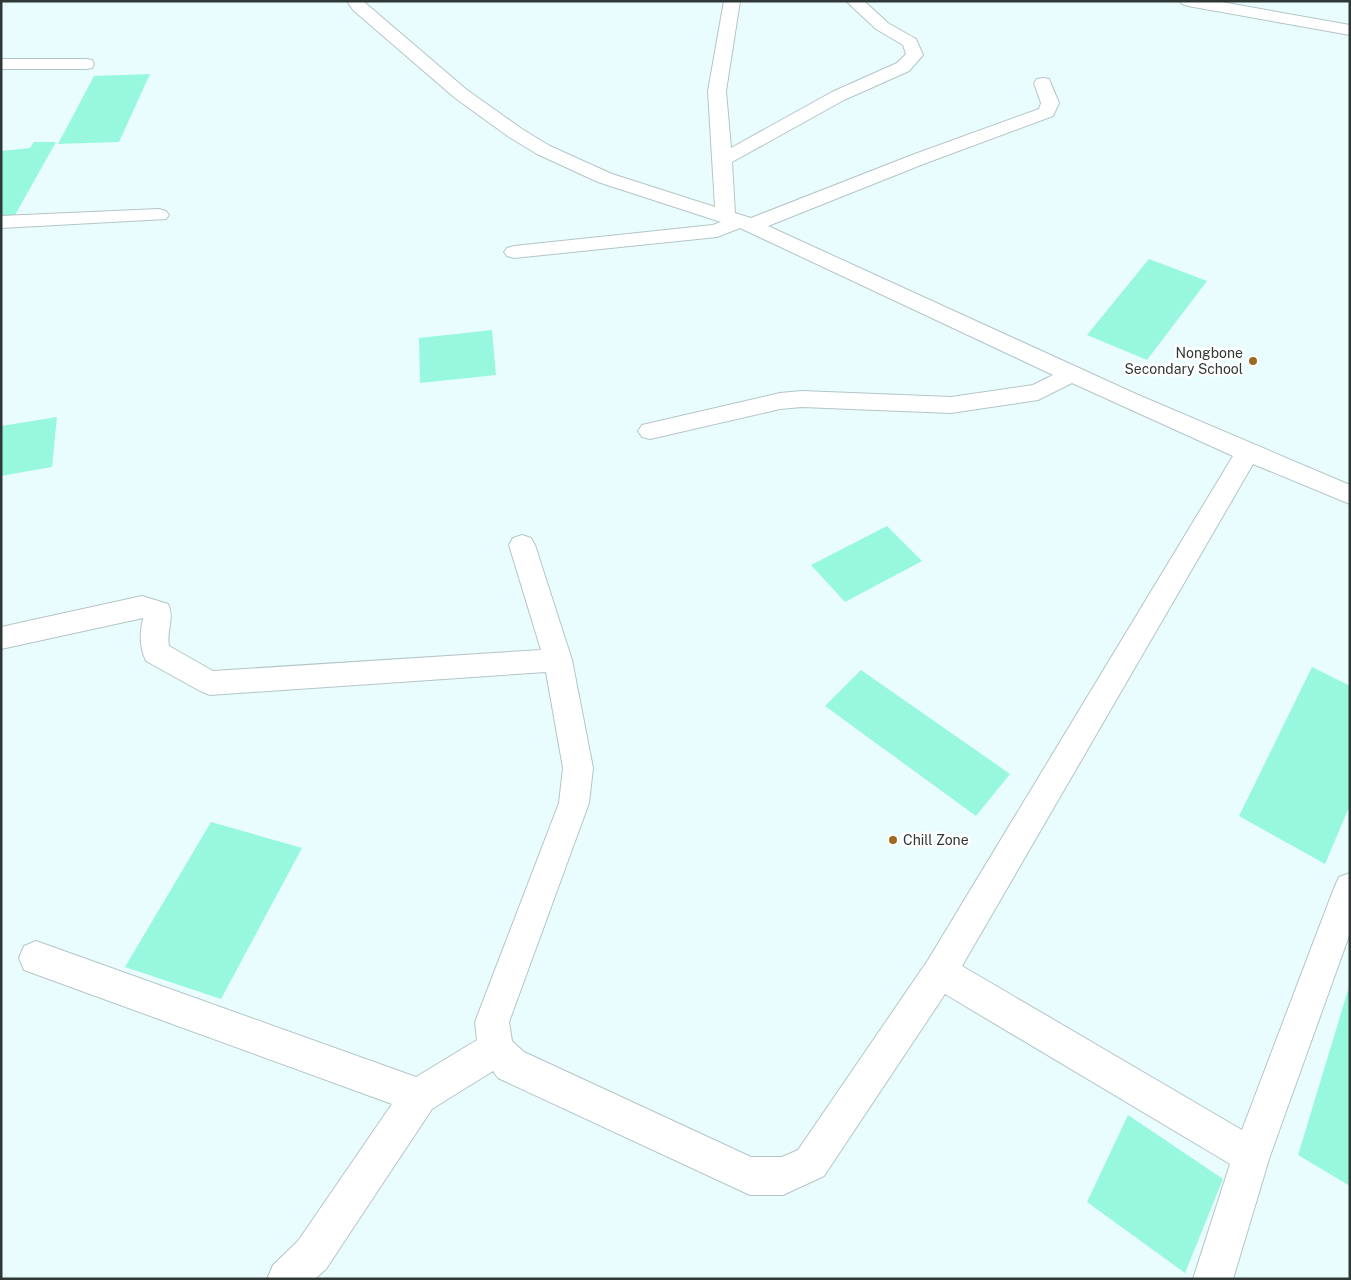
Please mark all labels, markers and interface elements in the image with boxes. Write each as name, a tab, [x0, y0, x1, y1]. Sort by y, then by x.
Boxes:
place label: Nongbone Secondary School	[1124, 345, 1243, 377]
marker: Nongbone Secondary School	[1247, 355, 1259, 367]
place label: Chill Zone	[903, 832, 969, 848]
marker: Chill Zone	[887, 834, 899, 846]

